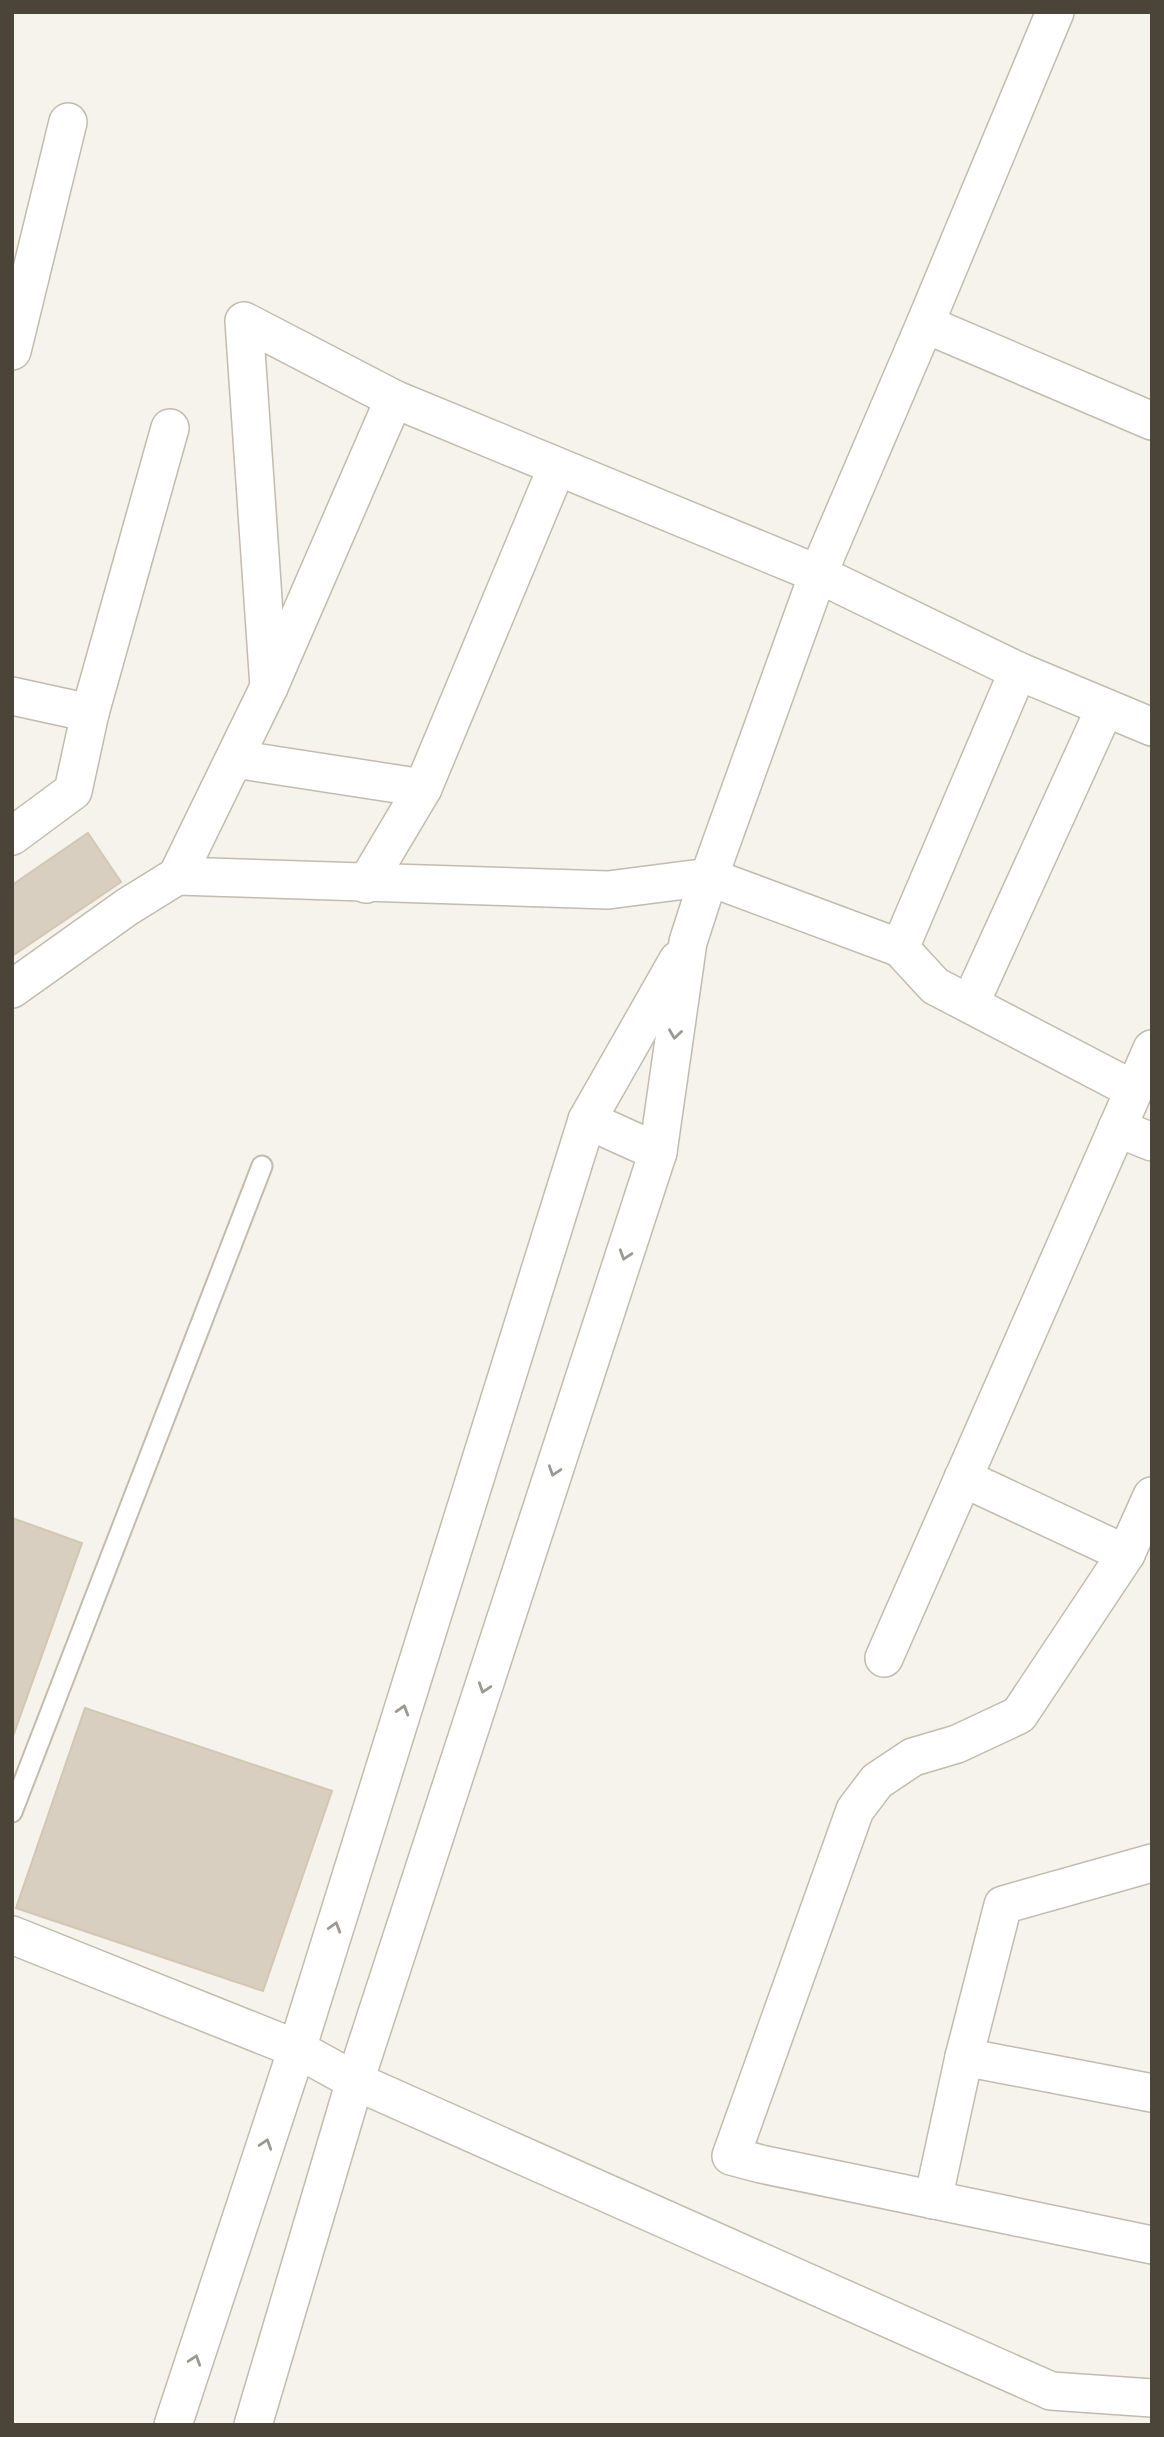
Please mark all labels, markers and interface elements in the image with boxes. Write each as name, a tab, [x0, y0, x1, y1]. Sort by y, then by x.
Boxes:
one-way arrow	[667, 1028, 682, 1040]
one-way arrow	[618, 1249, 633, 1261]
one-way arrow	[548, 1465, 563, 1477]
one-way arrow	[478, 1681, 492, 1693]
one-way arrow	[395, 1704, 409, 1717]
one-way arrow	[327, 1922, 341, 1934]
one-way arrow	[258, 2138, 272, 2151]
one-way arrow	[186, 2354, 201, 2366]

